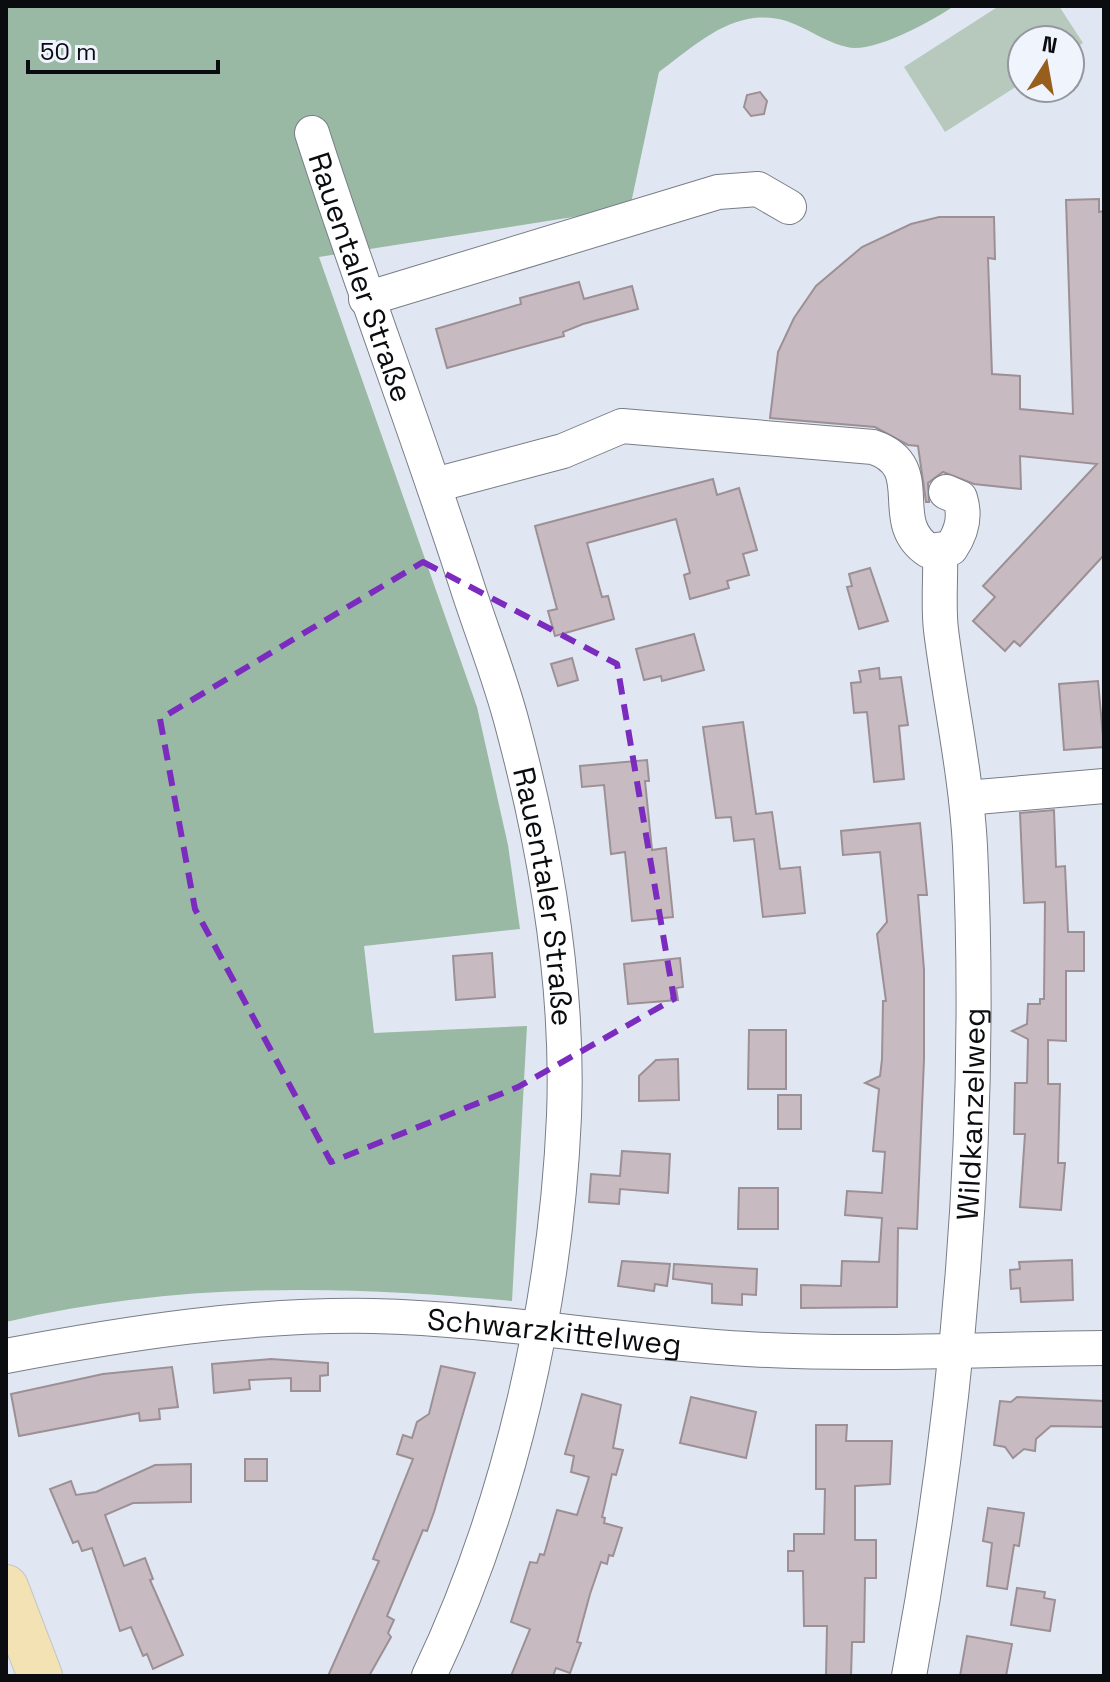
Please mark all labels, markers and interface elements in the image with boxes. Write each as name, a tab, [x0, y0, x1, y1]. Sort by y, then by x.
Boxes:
scale bar	[28, 24, 218, 74]
north arrow	[1006, 24, 1086, 104]
text: N	[1040, 29, 1060, 60]
text: 50 m	[40, 36, 97, 67]
street label: Rauentaler Straße	[300, 147, 422, 407]
street label: Rauentaler Straße	[504, 763, 583, 1027]
street label: Wildkanzelweg	[947, 1008, 993, 1221]
street label: Schwarzkittelweg	[426, 1299, 683, 1363]

